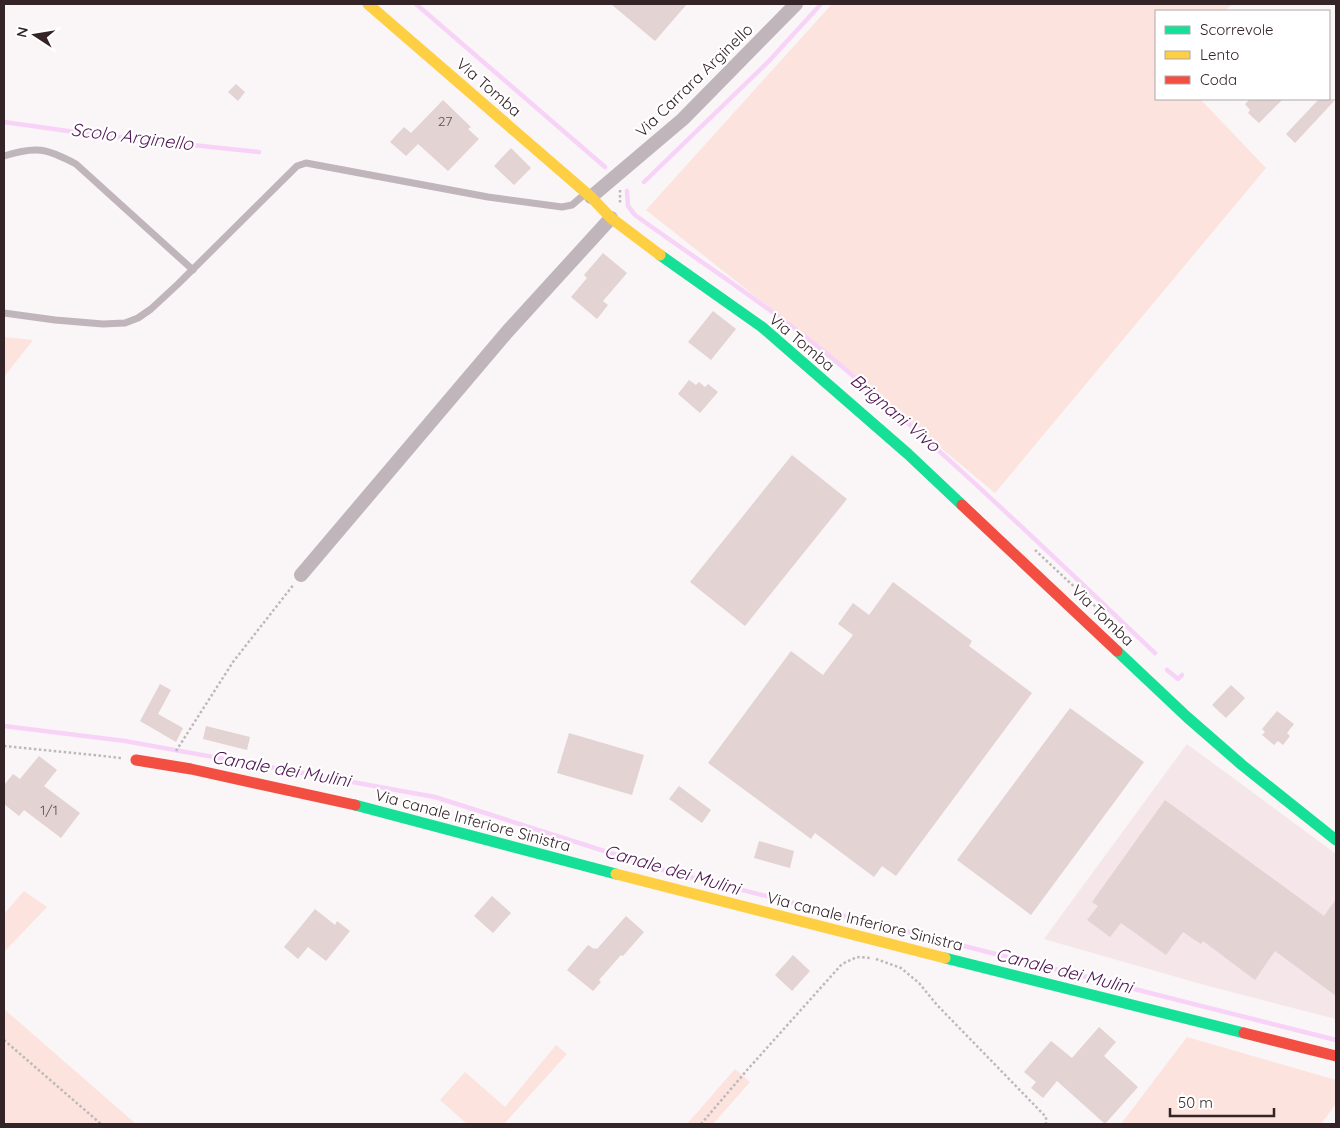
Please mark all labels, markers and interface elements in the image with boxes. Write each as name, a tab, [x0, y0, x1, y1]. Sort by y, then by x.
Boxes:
north arrow	[10, 10, 60, 60]
legend	[1155, 10, 1330, 100]
street label: Via Carrara Arginello	[631, 19, 757, 141]
text: Scorrevole	[1200, 20, 1274, 39]
text: N	[12, 25, 32, 39]
text: Lento	[1200, 45, 1239, 64]
street label: Via Tomba	[452, 53, 526, 121]
text: Coda	[1200, 70, 1237, 89]
house number: 27	[438, 112, 452, 130]
water label: Scolo Arginello	[70, 118, 196, 156]
street label: Via Tomba	[765, 309, 839, 375]
water label: Brignani Vivo	[846, 368, 946, 458]
street label: Via Tomba	[1067, 580, 1139, 650]
water label: Canale dei Mulini	[210, 745, 354, 792]
street label: Via canale Inferiore Sinistra	[373, 784, 573, 856]
house number: 1/1	[40, 801, 58, 819]
water label: Canale dei Mulini	[602, 839, 745, 900]
street label: Via canale Inferiore Sinistra	[765, 887, 965, 955]
water label: Canale dei Mulini	[993, 942, 1137, 999]
scale bar	[1170, 1086, 1274, 1118]
text: 50 m	[1178, 1093, 1213, 1112]

